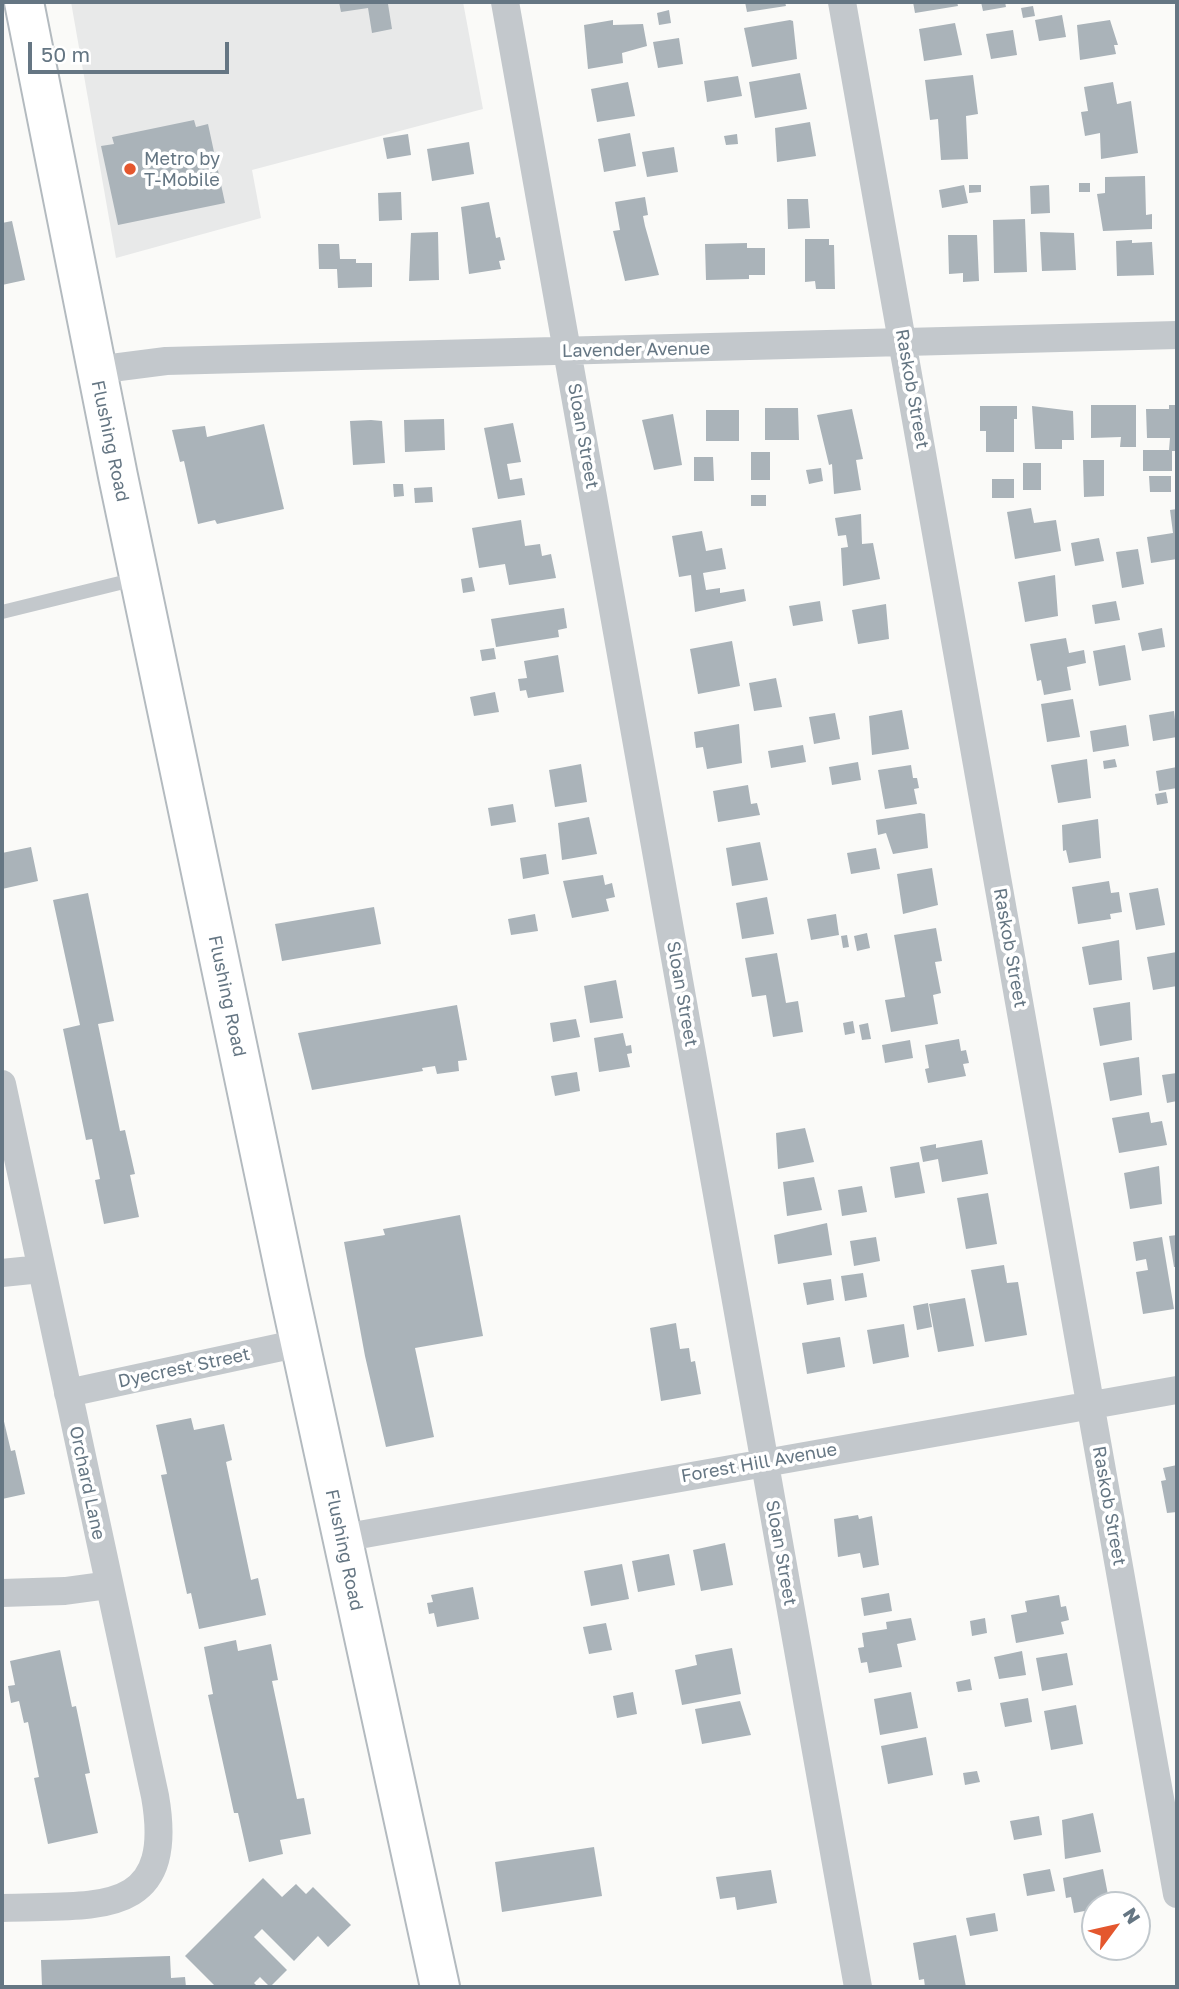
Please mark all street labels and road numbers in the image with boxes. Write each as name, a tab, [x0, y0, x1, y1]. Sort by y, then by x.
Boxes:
street label: Raskob Street	[891, 327, 933, 451]
street label: Lavender Avenue	[562, 338, 710, 362]
street label: Flushing Road	[87, 378, 133, 504]
street label: Sloan Street	[563, 381, 603, 491]
street label: Raskob Street	[989, 886, 1031, 1010]
street label: Flushing Road	[204, 933, 250, 1059]
street label: Sloan Street	[662, 939, 702, 1049]
street label: Dyecrest Street	[116, 1343, 252, 1393]
street label: Orchard Lane	[64, 1424, 110, 1542]
street label: Forest Hill Avenue	[679, 1439, 839, 1487]
street label: Raskob Street	[1088, 1444, 1130, 1568]
street label: Flushing Road	[321, 1487, 367, 1613]
street label: Sloan Street	[761, 1498, 801, 1608]

